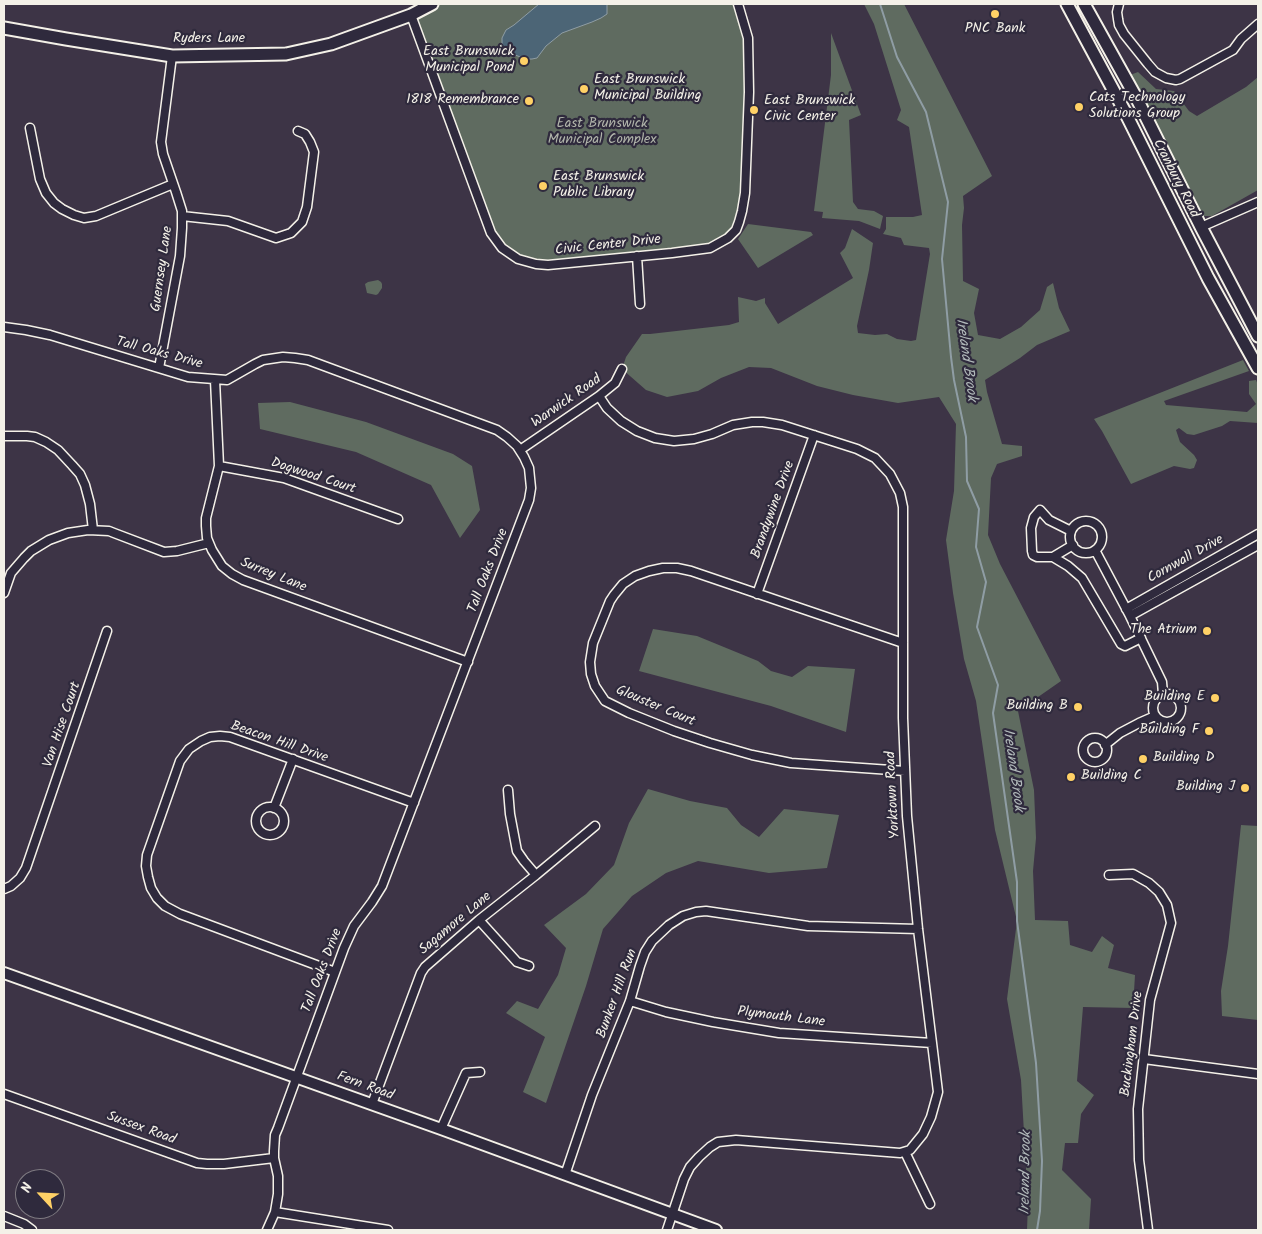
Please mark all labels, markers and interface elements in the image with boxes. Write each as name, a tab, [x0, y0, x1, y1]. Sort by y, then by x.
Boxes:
marker: PNC Bank	[989, 8, 1001, 20]
place label: PNC Bank	[965, 22, 1025, 38]
street label: Ryders Lane	[173, 32, 245, 48]
place label: East Brunswick Municipal Pond	[423, 45, 514, 78]
marker: East Brunswick Municipal Pond	[518, 55, 530, 67]
place label: East Brunswick Municipal Building	[594, 73, 701, 105]
marker: East Brunswick Municipal Building	[578, 83, 590, 95]
place label: Cats Technology Solutions Group	[1089, 91, 1185, 124]
place label: 1818 Remembrance	[406, 93, 519, 109]
place label: East Brunswick Civic Center	[764, 94, 855, 126]
marker: 1818 Remembrance	[523, 95, 535, 107]
marker: Cats Technology Solutions Group	[1073, 101, 1085, 113]
marker: East Brunswick Civic Center	[748, 104, 760, 116]
park label: East Brunswick Municipal Complex	[548, 117, 656, 150]
street label: Cranbury Road	[1148, 137, 1202, 221]
place label: East Brunswick Public Library	[553, 170, 644, 202]
marker: East Brunswick Public Library	[537, 180, 549, 192]
street label: Guernsey Lane	[149, 225, 177, 313]
street label: Civic Center Drive	[554, 232, 662, 260]
water label: Ireland Brook	[950, 317, 980, 403]
street label: Tall Oaks Drive	[114, 334, 204, 374]
street label: Warwick Road	[529, 372, 605, 432]
street label: Dogwood Court	[268, 455, 358, 499]
street label: Brandywine Drive	[749, 459, 799, 561]
street label: Tall Oaks Drive	[465, 526, 513, 616]
street label: Cornwall Drive	[1145, 532, 1227, 588]
street label: Surrey Lane	[237, 555, 309, 597]
place label: The Atrium	[1130, 623, 1197, 639]
marker: The Atrium	[1201, 625, 1213, 637]
street label: Van Hise Court	[41, 680, 85, 770]
street label: Glouster Court	[613, 683, 697, 731]
place label: Building E	[1144, 690, 1205, 706]
marker: Building E	[1209, 692, 1221, 704]
place label: Building B	[1007, 699, 1068, 715]
marker: Building B	[1072, 701, 1084, 713]
street label: Beacon Hill Drive	[228, 718, 330, 768]
place label: Building F	[1139, 723, 1199, 739]
marker: Building F	[1203, 725, 1215, 737]
water label: Ireland Brook	[997, 727, 1027, 813]
street label: Yorktown Road	[883, 751, 905, 839]
place label: Building D	[1153, 751, 1214, 767]
marker: Building D	[1137, 753, 1149, 765]
place label: Building C	[1081, 769, 1142, 785]
marker: Building C	[1065, 771, 1077, 783]
place label: Building J	[1176, 780, 1235, 796]
marker: Building J	[1239, 782, 1251, 794]
street label: Sagamore Lane	[416, 889, 496, 959]
street label: Tall Oaks Drive	[299, 926, 347, 1016]
street label: Bunker Hill Run	[594, 947, 642, 1041]
street label: Buckingham Drive	[1118, 990, 1148, 1098]
street label: Plymouth Lane	[736, 1004, 826, 1032]
street label: Fern Road	[334, 1069, 396, 1105]
street label: Sussex Road	[104, 1109, 178, 1149]
water label: Ireland Brook	[1017, 1131, 1037, 1215]
north arrow	[15, 1169, 65, 1219]
text: N	[15, 1179, 39, 1197]

